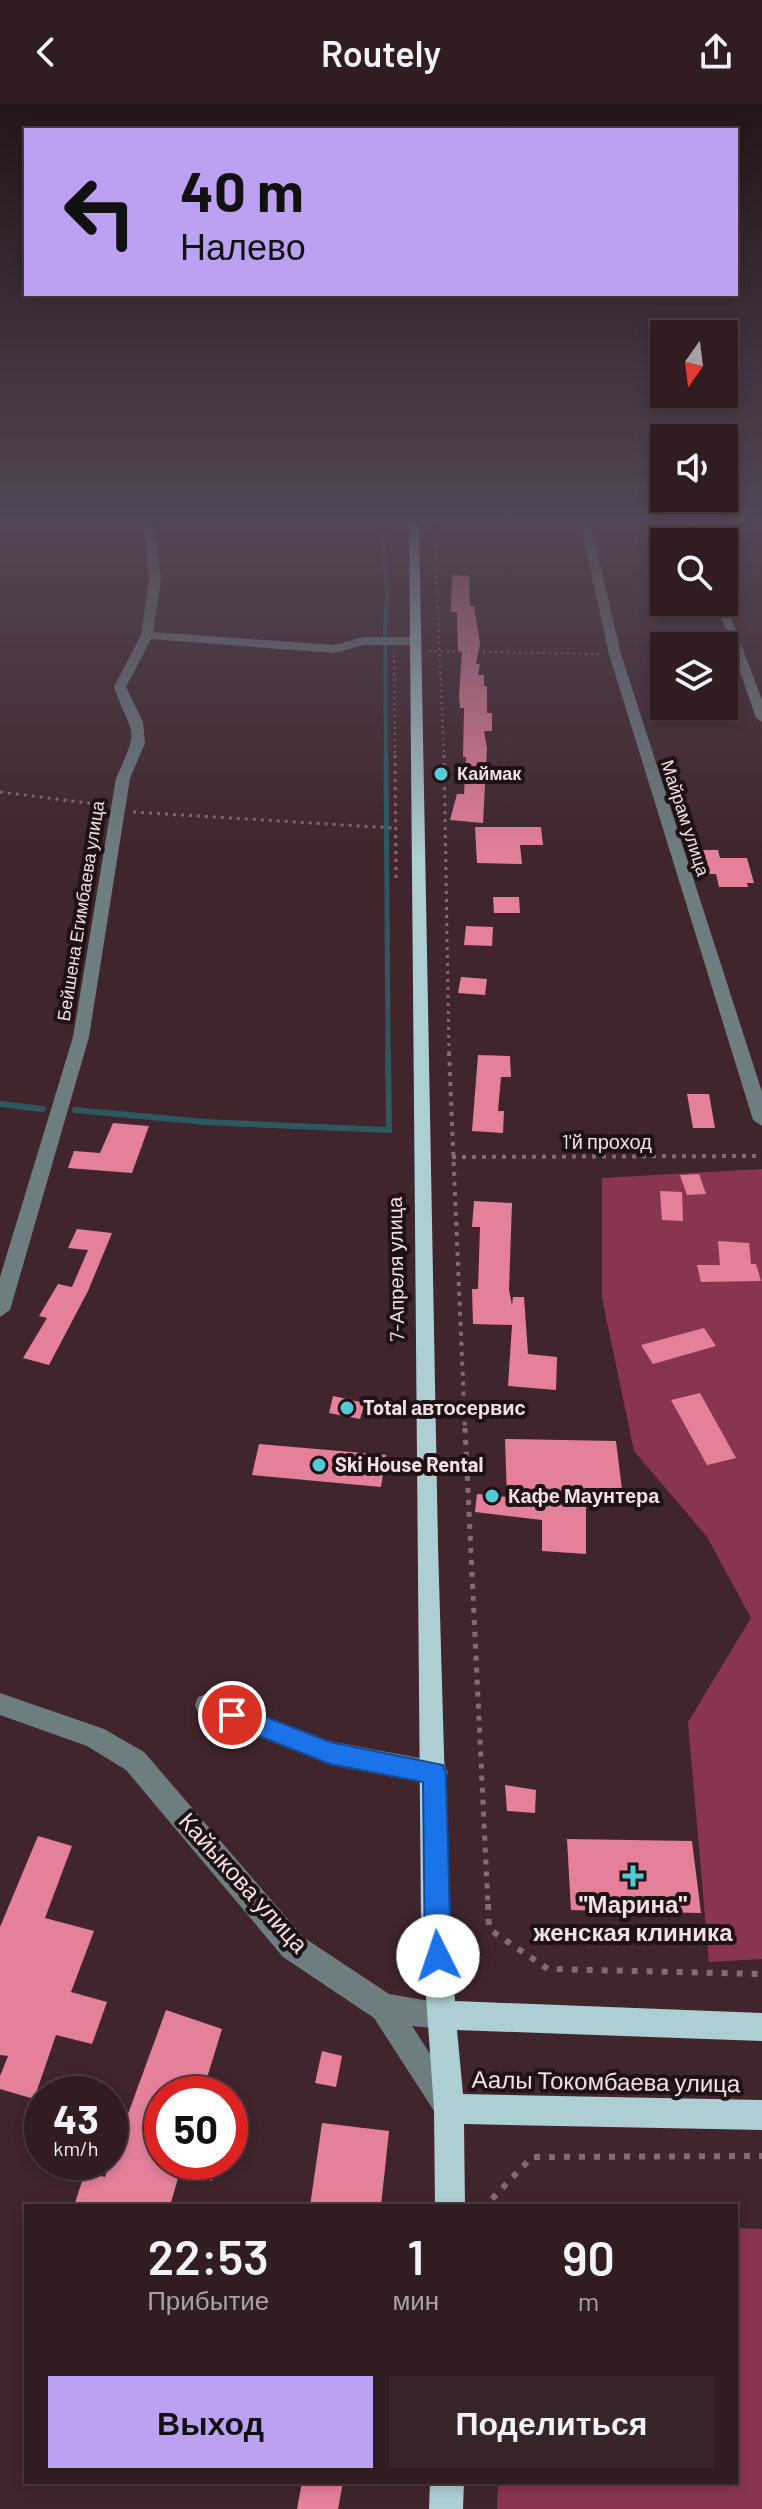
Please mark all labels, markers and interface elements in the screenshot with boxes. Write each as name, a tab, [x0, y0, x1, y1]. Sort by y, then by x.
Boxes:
icon: back	[24, 30, 68, 74]
icon: share	[694, 30, 738, 74]
text: Routely	[321, 31, 441, 74]
text: 40 m	[180, 156, 304, 223]
icon: left	[48, 160, 152, 264]
text: Налево	[180, 224, 306, 267]
north arrow	[650, 320, 738, 408]
map controls	[650, 320, 738, 720]
button: sound	[650, 424, 738, 512]
button: search	[650, 528, 738, 616]
button: layers	[650, 632, 738, 720]
street label: Майрам улица	[657, 757, 715, 879]
place label: Каймак	[457, 762, 522, 784]
marker: Каймак	[432, 765, 450, 783]
street label: Бейшена Егимбаева улица	[52, 798, 108, 1023]
street label: 1'й проход	[562, 1129, 652, 1153]
street label: 7-Апреля улица	[382, 1196, 408, 1342]
place label: Total автосервис	[363, 1395, 526, 1419]
marker: Total автосервис	[338, 1399, 356, 1417]
place label: Ski House Rental	[335, 1452, 483, 1476]
marker: Ski House Rental	[310, 1456, 328, 1474]
place label: Кафе Маунтера	[508, 1483, 660, 1507]
marker: Кафе Маунтера	[483, 1487, 501, 1505]
pin	[198, 1681, 266, 1749]
icon: arrive	[210, 1693, 254, 1737]
street label: Кайыкова улица	[174, 1806, 315, 1959]
marker: "Марина" женская клиника	[622, 1865, 644, 1887]
place label: "Марина" женская клиника	[533, 1889, 733, 1946]
position arrow	[396, 1914, 480, 1998]
street label: Аалы Токомбаева улица	[471, 2064, 741, 2097]
speed limit sign: 50	[144, 2076, 248, 2180]
text: 43	[53, 2094, 99, 2142]
text: km/h	[53, 2136, 99, 2160]
text: 22:53	[148, 2227, 269, 2285]
text: 1	[407, 2227, 424, 2285]
text: 90	[562, 2228, 615, 2286]
text: Прибытие	[147, 2284, 269, 2315]
text: мин	[392, 2284, 439, 2315]
text: m	[578, 2285, 599, 2316]
button: Выход	[48, 2376, 373, 2468]
button: Поделиться	[389, 2376, 714, 2468]

